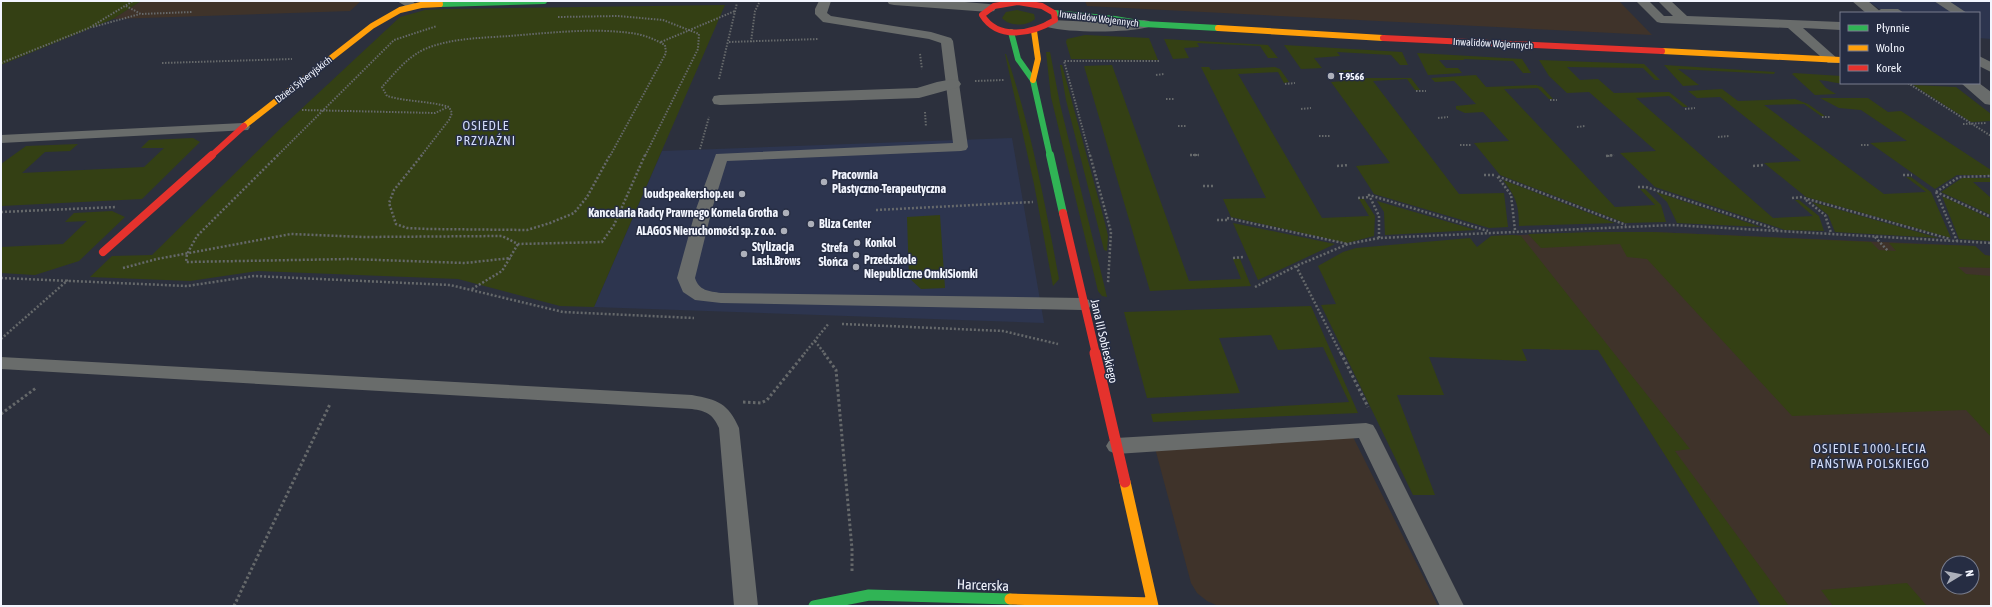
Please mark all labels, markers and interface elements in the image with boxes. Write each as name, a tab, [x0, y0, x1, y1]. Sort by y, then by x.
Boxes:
street label: Inwalidów Wojennych	[1058, 8, 1140, 29]
legend	[1840, 12, 1980, 84]
text: Płynnie	[1876, 21, 1910, 35]
street label: Inwalidów Wojennych	[1453, 36, 1534, 51]
text: Wolno	[1876, 41, 1905, 55]
street label: Dzieci Syberyjskich	[273, 54, 334, 105]
text: Korek	[1876, 61, 1902, 75]
marker: T-9566	[1326, 71, 1336, 81]
place label: T-9566	[1339, 71, 1364, 82]
district label: OSIEDLE PRZYJAŹNI	[456, 118, 516, 148]
place label: Pracownia Plastyczno-Terapeutyczna	[832, 168, 946, 196]
marker: Pracownia Plastyczno-Terapeutyczna	[819, 177, 829, 187]
place label: loudspeakershop.eu	[644, 187, 734, 201]
marker: loudspeakershop.eu	[737, 189, 747, 199]
place label: Kancelaria Radcy Prawnego Kornela Grotha	[588, 206, 778, 220]
marker: Kancelaria Radcy Prawnego Kornela Grotha	[781, 208, 791, 218]
place label: Bliza Center	[819, 217, 872, 231]
marker: Bliza Center	[806, 219, 816, 229]
place label: ALAGOS Nieruchomości sp. z o.o.	[635, 224, 776, 238]
marker: ALAGOS Nieruchomości sp. z o.o.	[779, 226, 789, 236]
place label: Konkol	[865, 236, 897, 250]
marker: Konkol	[852, 238, 862, 248]
place label: Stylizacja Lash.Brows	[752, 240, 801, 268]
place label: Strefa Słońca	[818, 241, 848, 269]
marker: Stylizacja Lash.Brows	[739, 249, 749, 259]
marker: Strefa Słońca	[851, 250, 861, 260]
place label: Przedszkole Niepubliczne OmkiSiomki	[864, 253, 978, 281]
marker: Przedszkole Niepubliczne OmkiSiomki	[851, 262, 861, 272]
street label: Jana III Sobieskiego	[1088, 298, 1121, 385]
district label: OSIEDLE 1000-LECIA PAŃSTWA POLSKIEGO	[1810, 441, 1930, 471]
north arrow	[1940, 555, 1980, 595]
text: N	[1963, 569, 1976, 578]
street label: Harcerska	[957, 576, 1009, 594]

